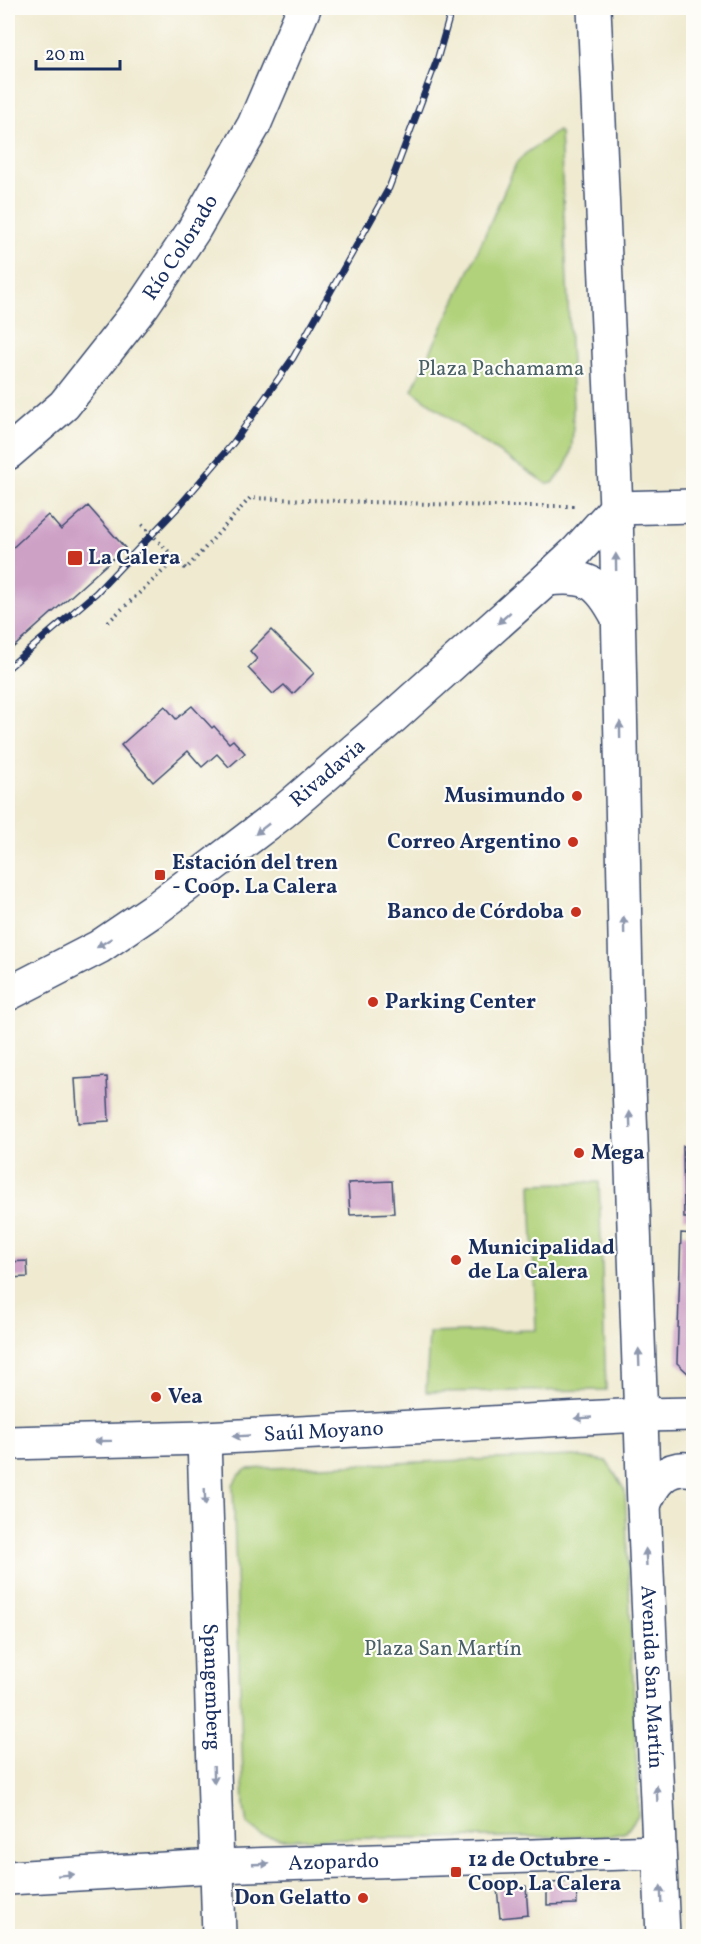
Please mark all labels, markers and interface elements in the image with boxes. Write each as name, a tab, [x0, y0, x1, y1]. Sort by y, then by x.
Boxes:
scale bar	[36, 33, 120, 71]
text: 20 m	[45, 43, 85, 68]
street label: Río Colorado	[136, 189, 225, 306]
park label: Plaza Pachamama	[418, 355, 584, 384]
place label: La Calera	[88, 544, 181, 573]
marker: La Calera	[66, 549, 84, 567]
one-way arrow	[611, 553, 621, 572]
one-way arrow	[496, 611, 511, 625]
one-way arrow	[615, 721, 624, 740]
street label: Rivadavia	[284, 732, 372, 814]
place label: Musimundo	[444, 782, 565, 811]
marker: Musimundo	[570, 789, 584, 803]
one-way arrow	[254, 823, 269, 835]
place label: Correo Argentino	[387, 828, 561, 857]
marker: Correo Argentino	[566, 835, 580, 849]
place label: Estación del tren - Coop. La Calera	[172, 849, 338, 902]
marker: Estación del tren - Coop. La Calera	[153, 868, 167, 882]
place label: Banco de Córdoba	[387, 898, 564, 927]
marker: Banco de Córdoba	[569, 905, 583, 919]
one-way arrow	[620, 916, 629, 935]
one-way arrow	[96, 938, 112, 949]
place label: Parking Center	[385, 988, 536, 1017]
marker: Parking Center	[366, 995, 380, 1009]
one-way arrow	[626, 1110, 635, 1129]
place label: Mega	[591, 1139, 645, 1168]
marker: Mega	[572, 1146, 586, 1160]
place label: Municipalidad de La Calera	[468, 1234, 615, 1287]
marker: Municipalidad de La Calera	[449, 1253, 463, 1267]
one-way arrow	[634, 1347, 644, 1366]
place label: Vea	[168, 1383, 203, 1412]
marker: Vea	[149, 1390, 163, 1404]
street label: Saúl Moyano	[263, 1414, 384, 1449]
one-way arrow	[573, 1414, 592, 1423]
one-way arrow	[232, 1431, 251, 1441]
one-way arrow	[94, 1436, 113, 1445]
one-way arrow	[201, 1487, 210, 1506]
one-way arrow	[642, 1548, 651, 1567]
street label: Avenida San Martín	[633, 1585, 670, 1769]
street label: Spangemberg	[195, 1623, 228, 1751]
park label: Plaza San Martín	[364, 1635, 522, 1664]
one-way arrow	[210, 1766, 219, 1785]
one-way arrow	[652, 1784, 661, 1803]
street label: Azopardo	[288, 1846, 379, 1878]
place label: 12 de Octubre - Coop. La Calera	[468, 1846, 621, 1899]
one-way arrow	[251, 1860, 270, 1869]
marker: 12 de Octubre - Coop. La Calera	[449, 1865, 463, 1879]
one-way arrow	[56, 1870, 75, 1880]
place label: Don Gelatto	[234, 1884, 351, 1913]
one-way arrow	[656, 1885, 666, 1904]
marker: Don Gelatto	[356, 1891, 370, 1905]

